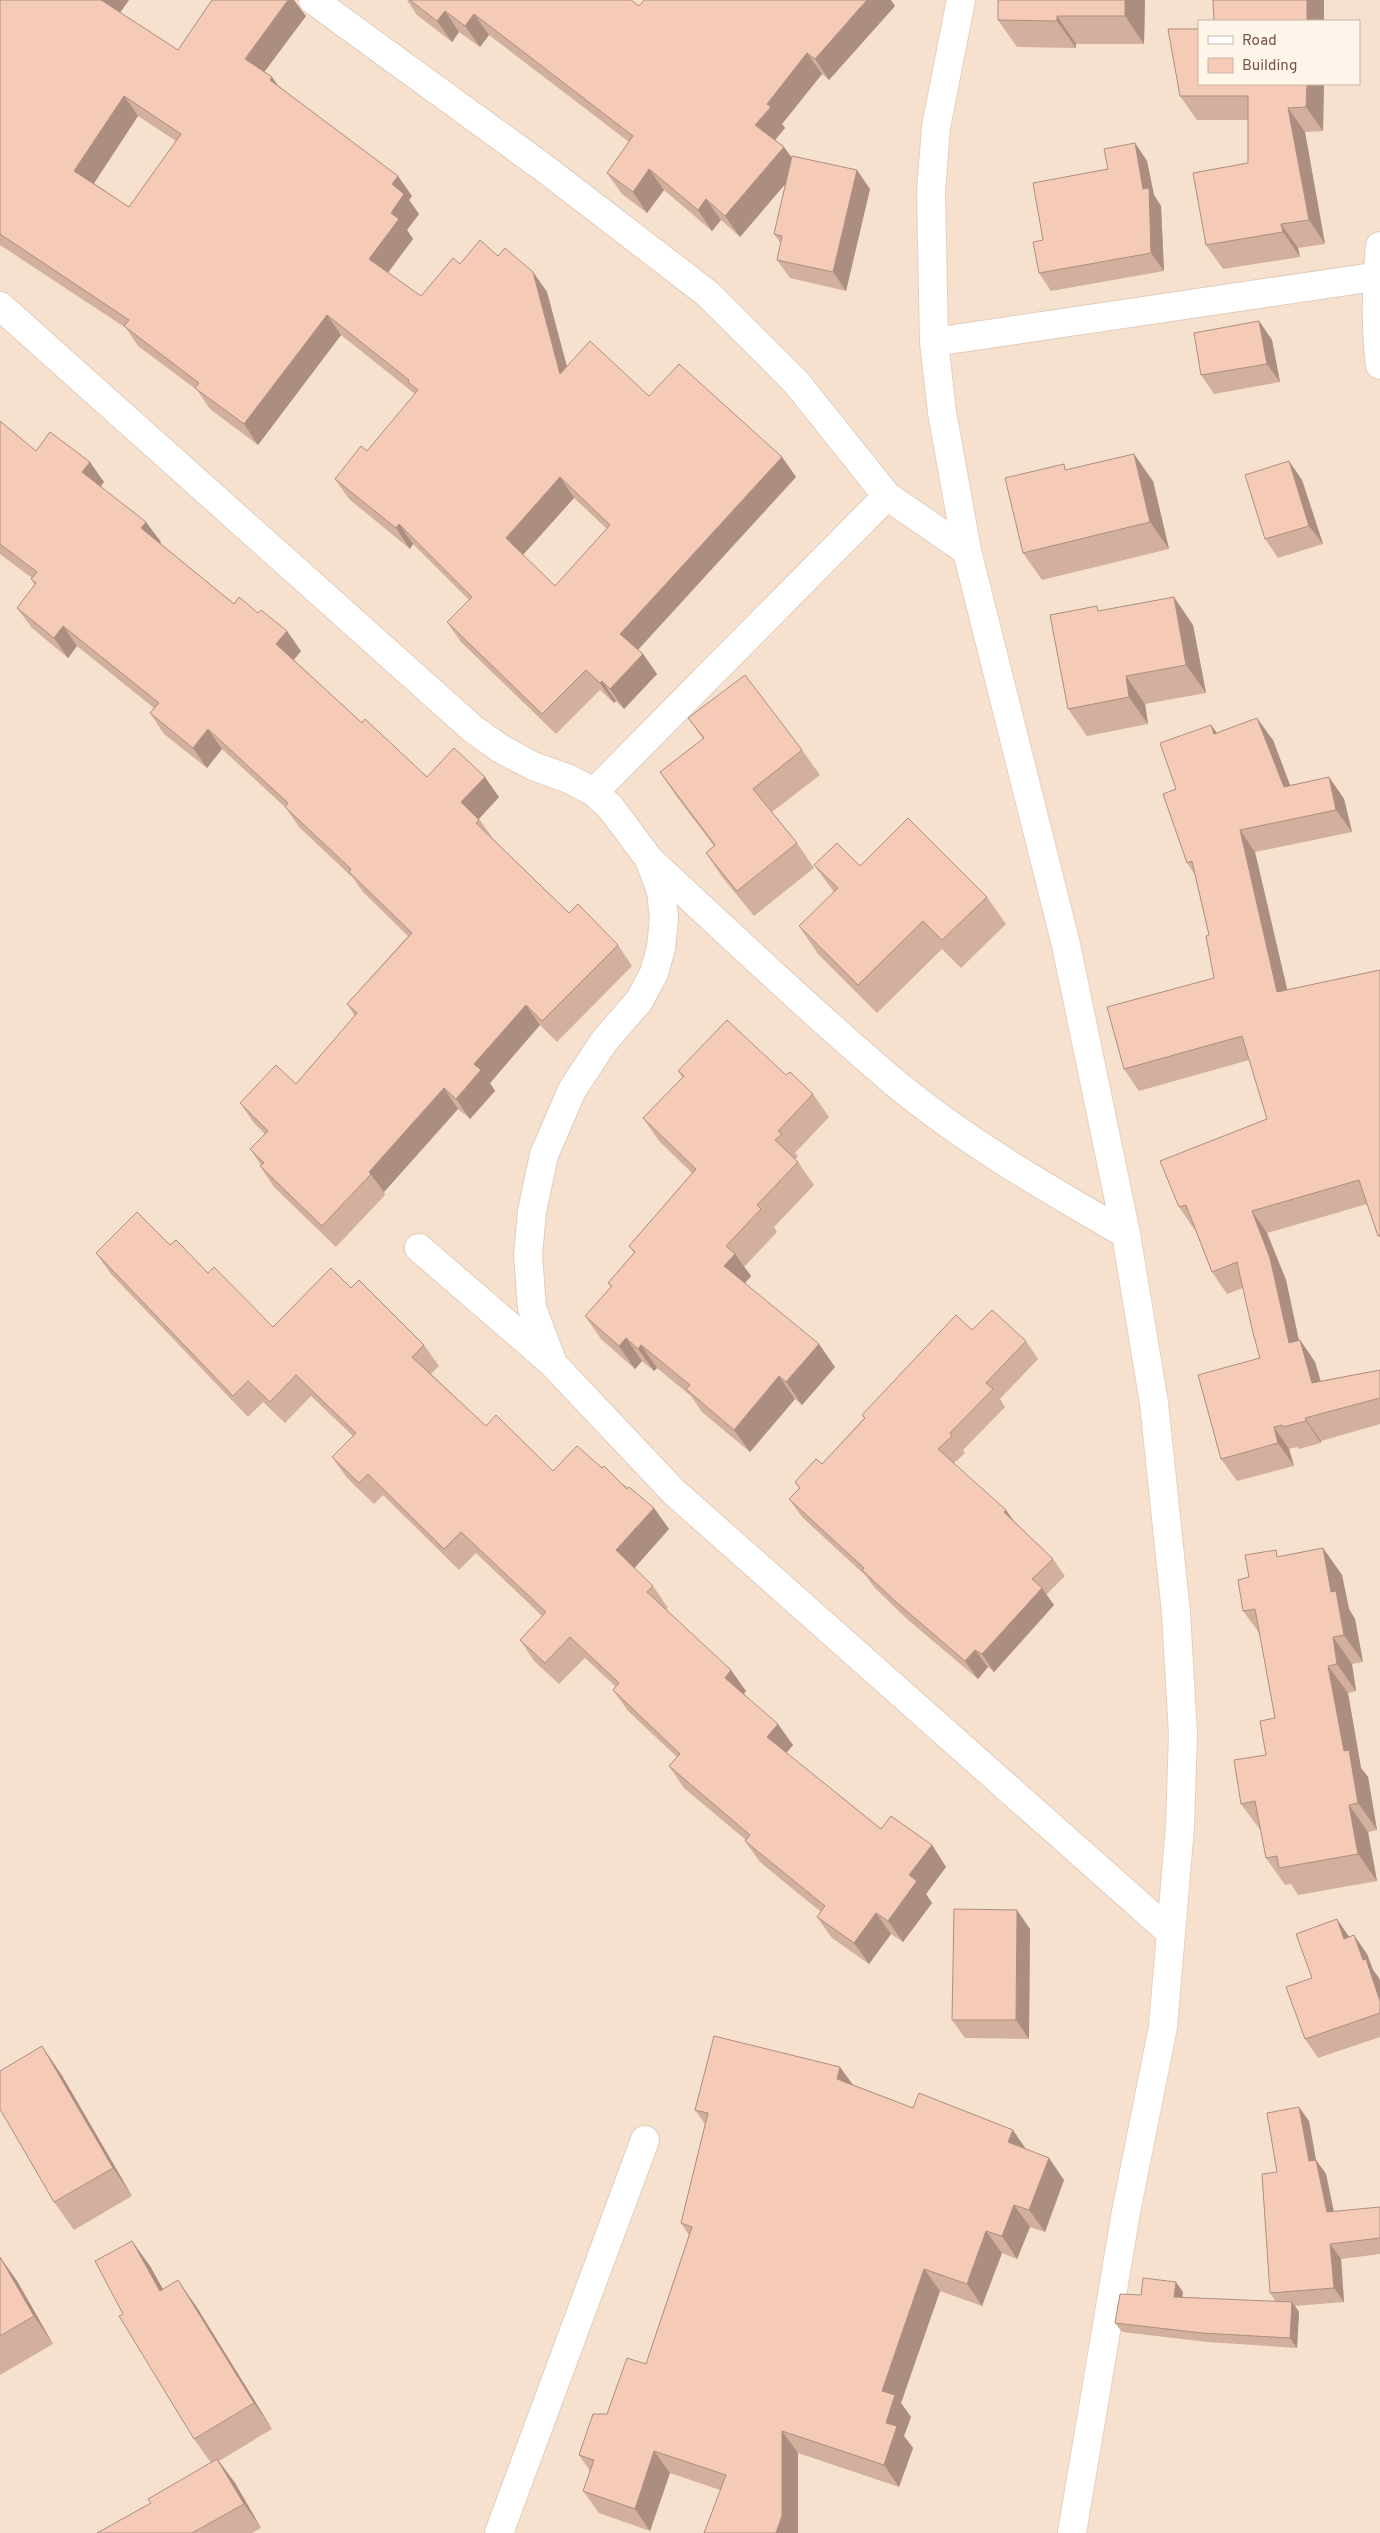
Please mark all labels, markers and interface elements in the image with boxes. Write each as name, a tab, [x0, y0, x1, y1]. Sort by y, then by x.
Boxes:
legend	[1198, 20, 1360, 85]
text: Road	[1242, 32, 1277, 51]
text: Building	[1242, 57, 1297, 76]

